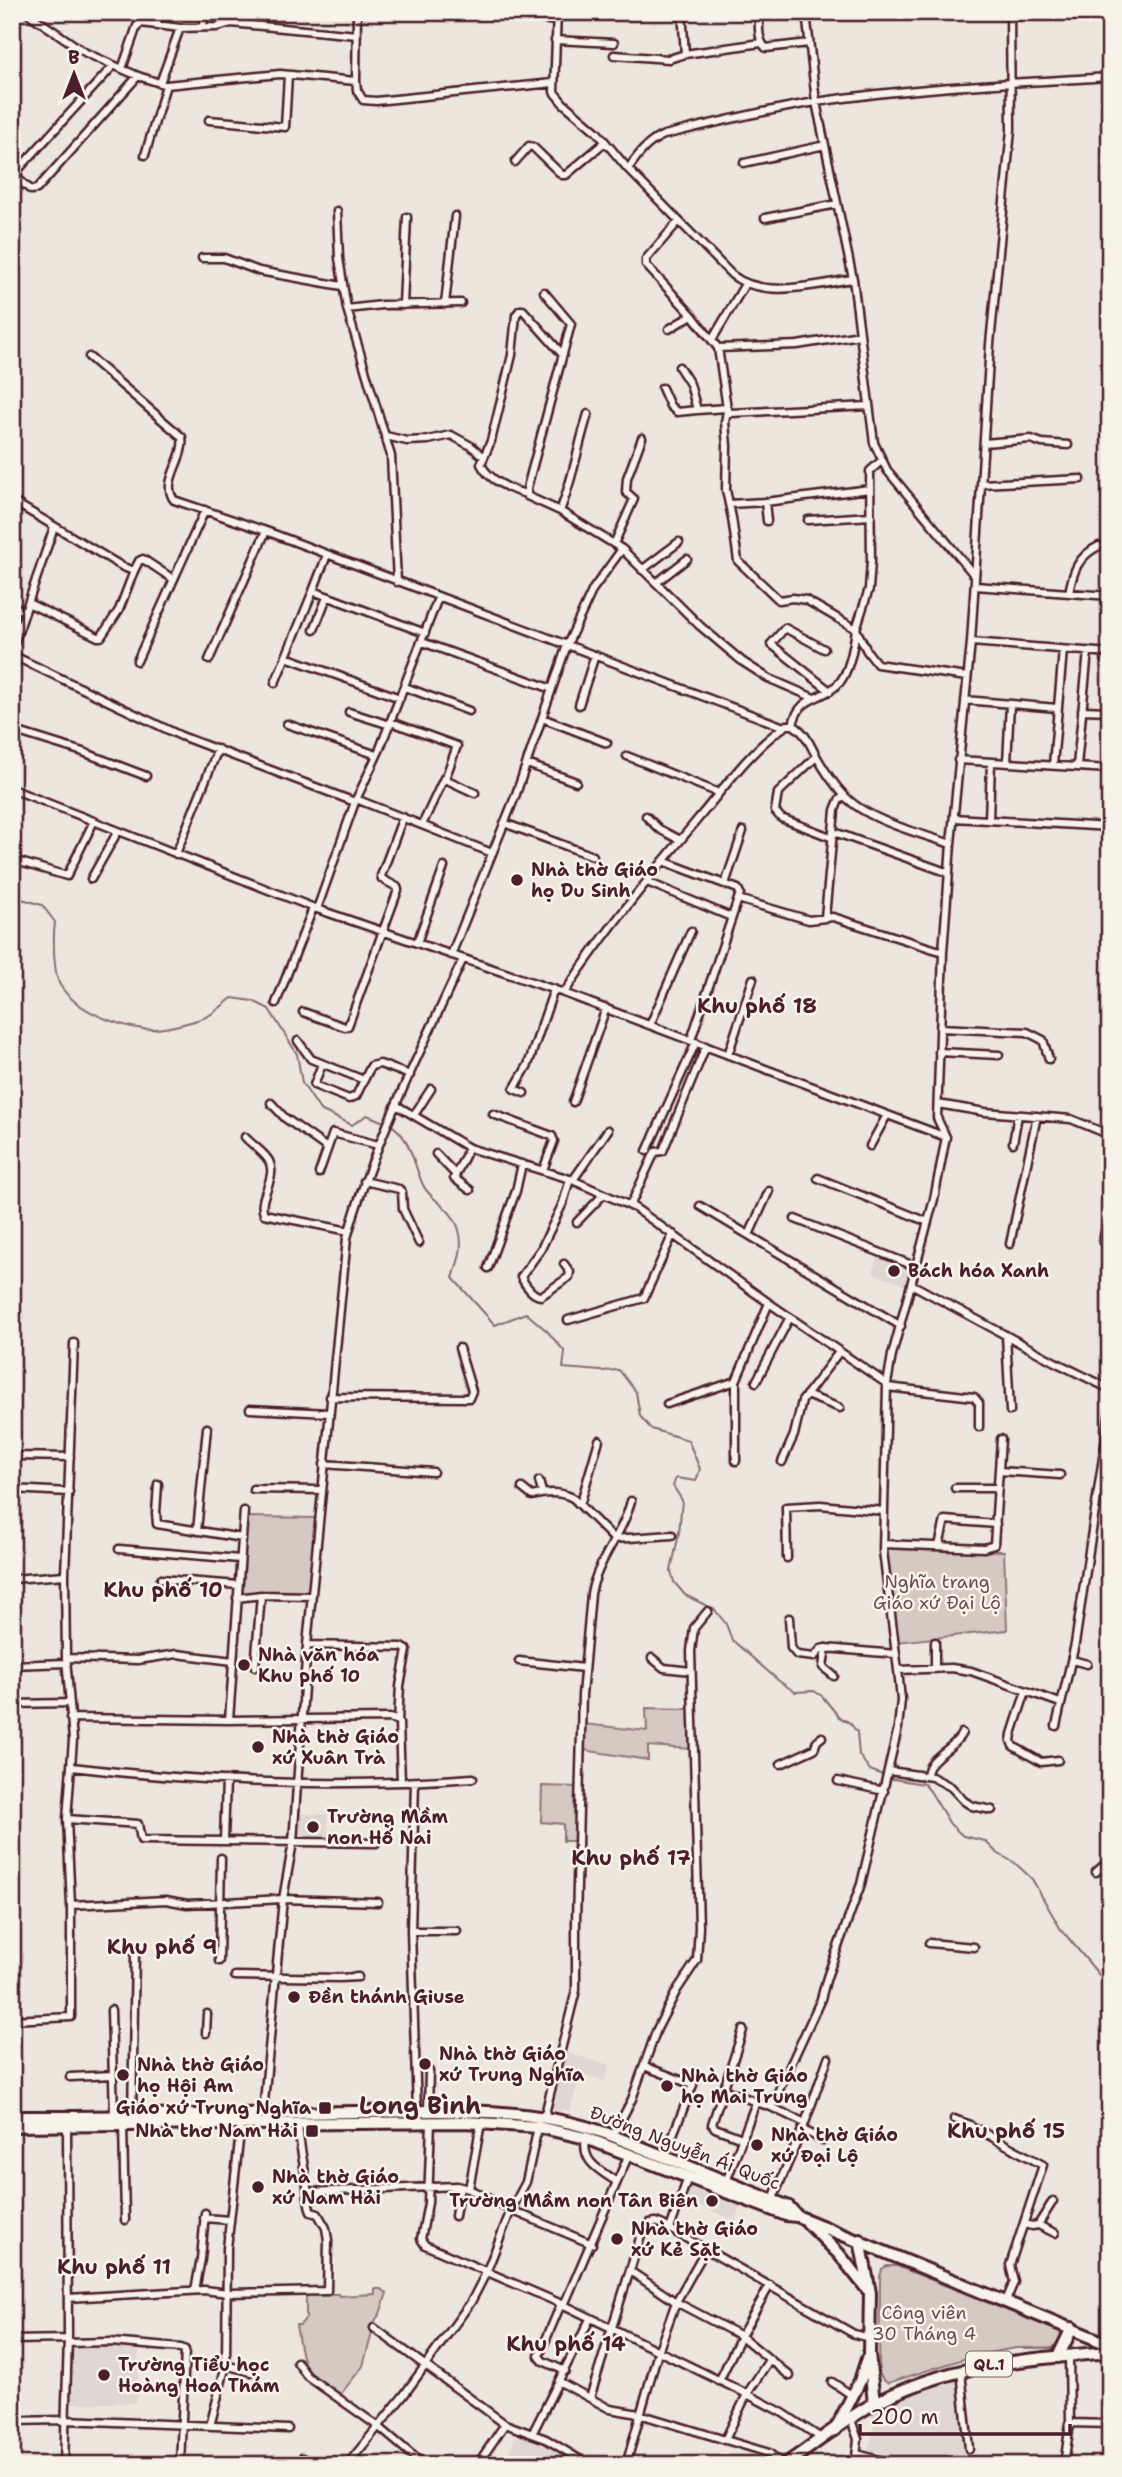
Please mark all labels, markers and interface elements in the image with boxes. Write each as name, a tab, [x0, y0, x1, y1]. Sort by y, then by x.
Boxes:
north arrow	[38, 38, 108, 108]
text: B	[68, 45, 80, 70]
place label: Nhà thờ Giáo họ Du Sinh	[531, 858, 658, 903]
marker: Nhà thờ Giáo họ Du Sinh	[509, 872, 525, 888]
district label: Khu phố 18	[697, 992, 817, 1020]
place label: Bách hóa Xanh	[908, 1259, 1049, 1283]
marker: Bách hóa Xanh	[886, 1263, 902, 1279]
park label: Nghĩa trang Giáo xứ Đại Lộ	[873, 1570, 1001, 1615]
district label: Khu phố 10	[103, 1576, 223, 1604]
place label: Nhà văn hóa Khu phố 10	[258, 1643, 380, 1688]
marker: Nhà văn hóa Khu phố 10	[236, 1657, 252, 1673]
place label: Nhà thờ Giáo xứ Xuân Trà	[272, 1725, 399, 1770]
marker: Nhà thờ Giáo xứ Xuân Trà	[250, 1739, 266, 1755]
place label: Trường Mầm non Hố Nai	[327, 1805, 449, 1850]
marker: Trường Mầm non Hố Nai	[305, 1819, 321, 1835]
district label: Khu phố 17	[571, 1844, 691, 1872]
district label: Khu phố 9	[107, 1933, 217, 1961]
place label: Đền thánh Giuse	[308, 1985, 465, 2009]
marker: Đền thánh Giuse	[286, 1989, 302, 2005]
place label: Nhà thờ Giáo xứ Trung Nghĩa	[439, 2042, 585, 2087]
place label: Nhà thờ Giáo họ Hội Am	[137, 2053, 264, 2098]
marker: Nhà thờ Giáo xứ Trung Nghĩa	[417, 2056, 433, 2072]
place label: Nhà thờ Giáo họ Mai Trung	[681, 2064, 808, 2109]
marker: Nhà thờ Giáo họ Hội Am	[115, 2067, 131, 2083]
marker: Nhà thờ Giáo họ Mai Trung	[659, 2078, 675, 2094]
district label: Long Bình	[359, 2090, 481, 2122]
place label: Giáo xứ Trung Nghĩa	[116, 2096, 312, 2120]
marker: Giáo xứ Trung Nghĩa	[317, 2100, 333, 2116]
street label: Đường Nguyễn Ái Quốc	[586, 2101, 784, 2195]
district label: Khu phố 15	[947, 2117, 1065, 2145]
place label: Nhà thơ Nam Hải	[135, 2119, 298, 2143]
marker: Nhà thơ Nam Hải	[304, 2123, 320, 2139]
place label: Nhà thờ Giáo xứ Đại Lộ	[771, 2123, 898, 2168]
marker: Nhà thờ Giáo xứ Đại Lộ	[749, 2137, 765, 2153]
place label: Nhà thờ Giáo xứ Nam Hải	[272, 2165, 399, 2210]
marker: Nhà thờ Giáo xứ Nam Hải	[250, 2179, 266, 2195]
place label: Trường Mầm non Tân Biên	[449, 2189, 698, 2213]
marker: Trường Mầm non Tân Biên	[704, 2193, 720, 2209]
place label: Nhà thờ Giáo xứ Kẻ Sặt	[631, 2217, 758, 2262]
marker: Nhà thờ Giáo xứ Kẻ Sặt	[609, 2231, 625, 2247]
district label: Khu phố 11	[57, 2253, 171, 2281]
park label: Công viên 30 Tháng 4	[872, 2301, 976, 2346]
district label: Khu phố 14	[506, 2330, 626, 2358]
road number: QL.1	[966, 2352, 1012, 2376]
place label: Trường Tiểu học Hoàng Hoa Thám	[118, 2353, 280, 2398]
marker: Trường Tiểu học Hoàng Hoa Thám	[96, 2367, 112, 2383]
scale bar	[860, 2393, 1070, 2437]
text: 200 m	[870, 2403, 939, 2431]

